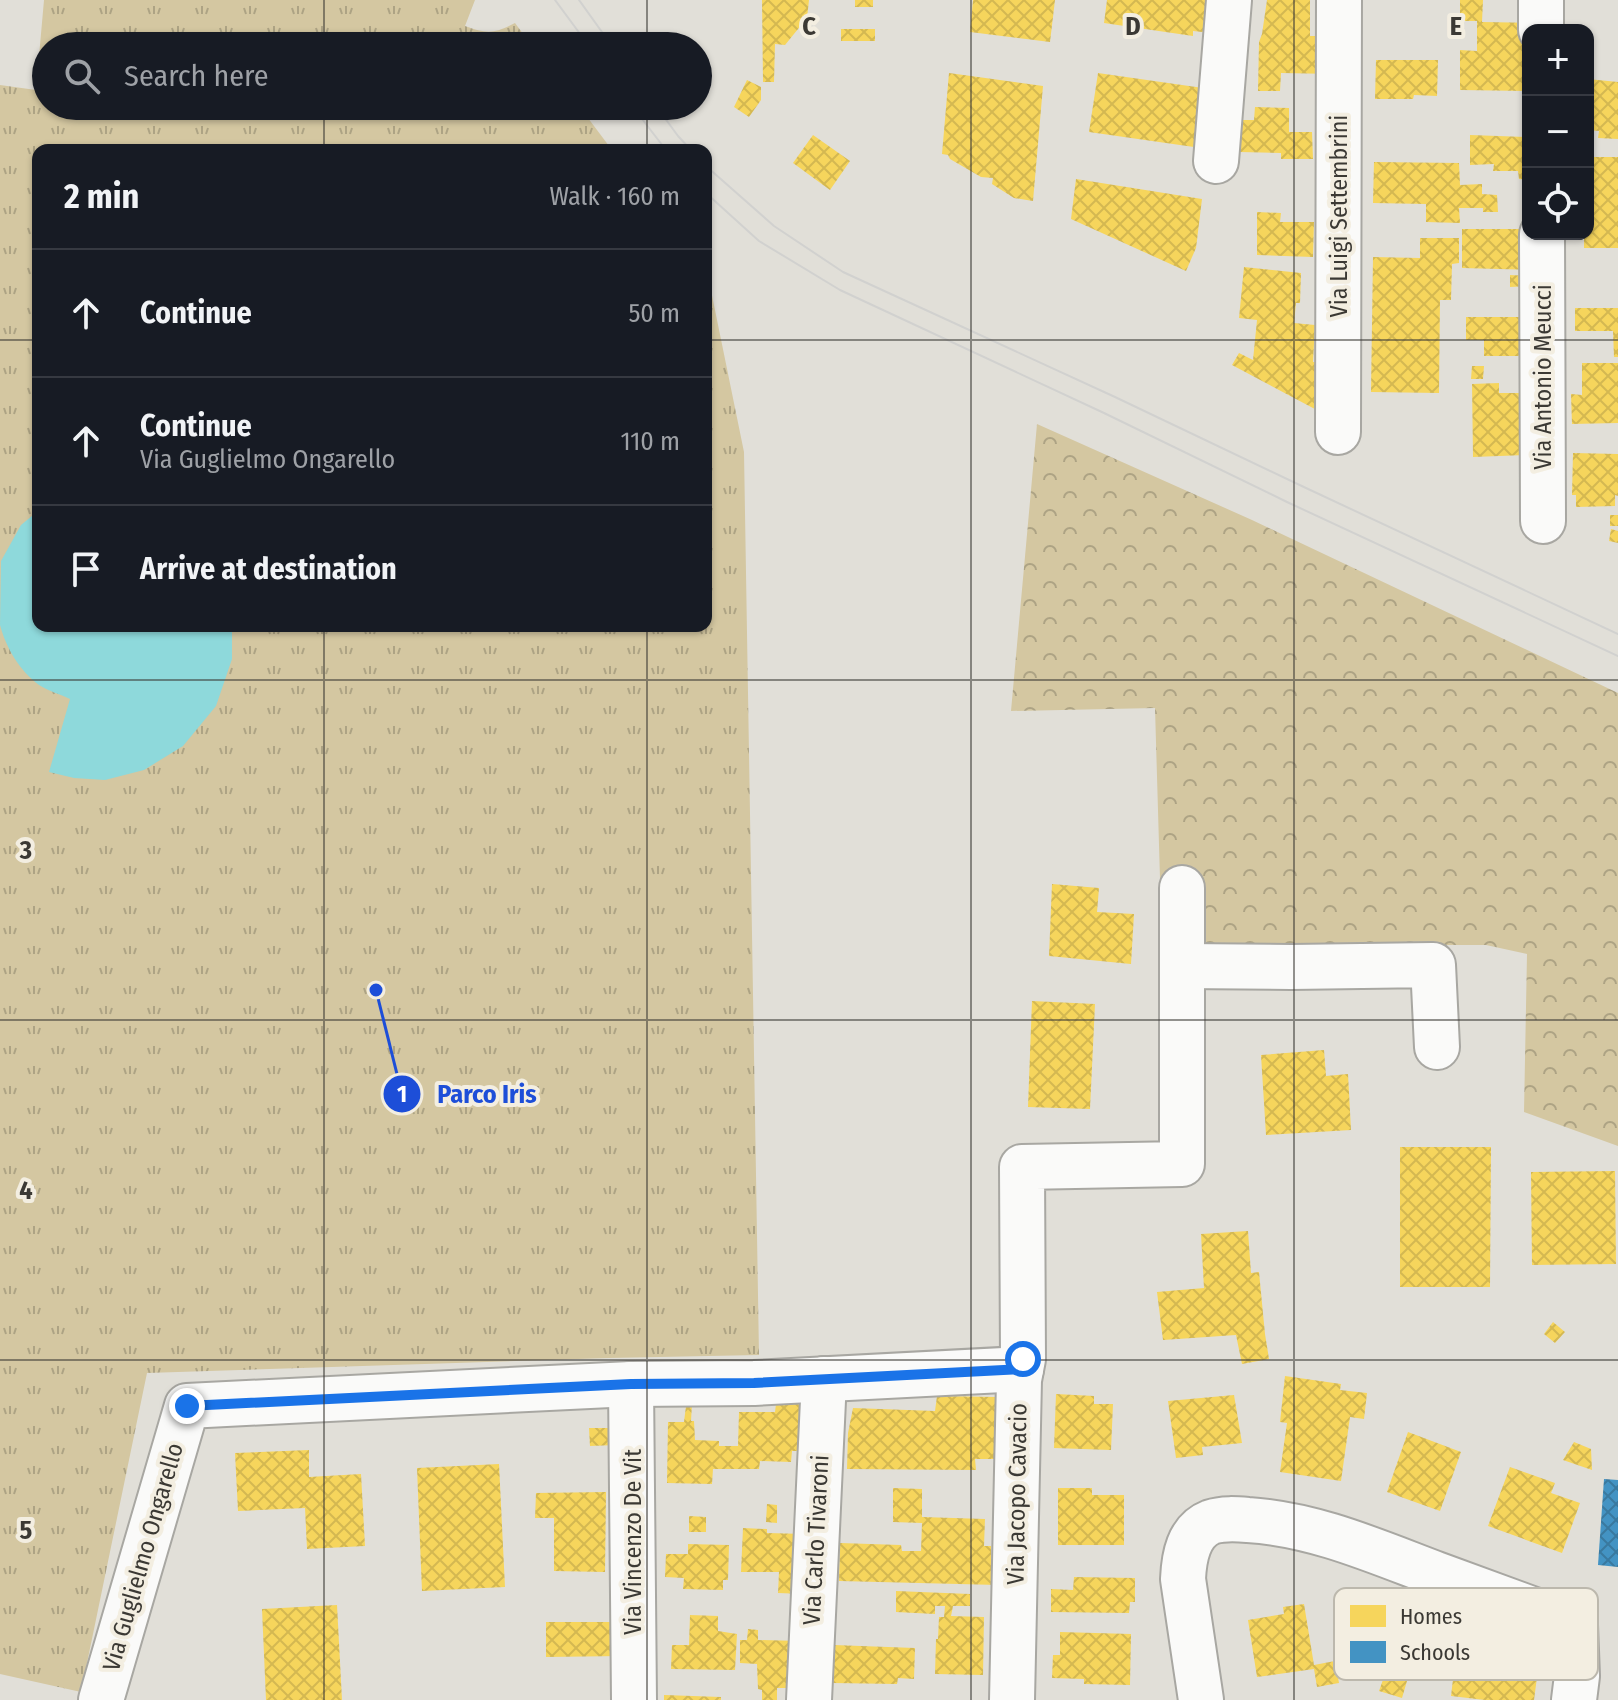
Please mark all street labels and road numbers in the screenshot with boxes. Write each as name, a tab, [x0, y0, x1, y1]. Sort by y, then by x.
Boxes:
street label: Via Luigi Settembrini	[1325, 115, 1353, 317]
street label: Via Antonio Meucci	[1529, 284, 1557, 470]
street label: Via Jacopo Cavacio	[1001, 1403, 1033, 1585]
street label: Via Guglielmo Ongarello	[97, 1440, 189, 1674]
street label: Via Vincenzo De Vit	[619, 1449, 647, 1635]
street label: Via Carlo Tivaroni	[798, 1454, 834, 1626]

